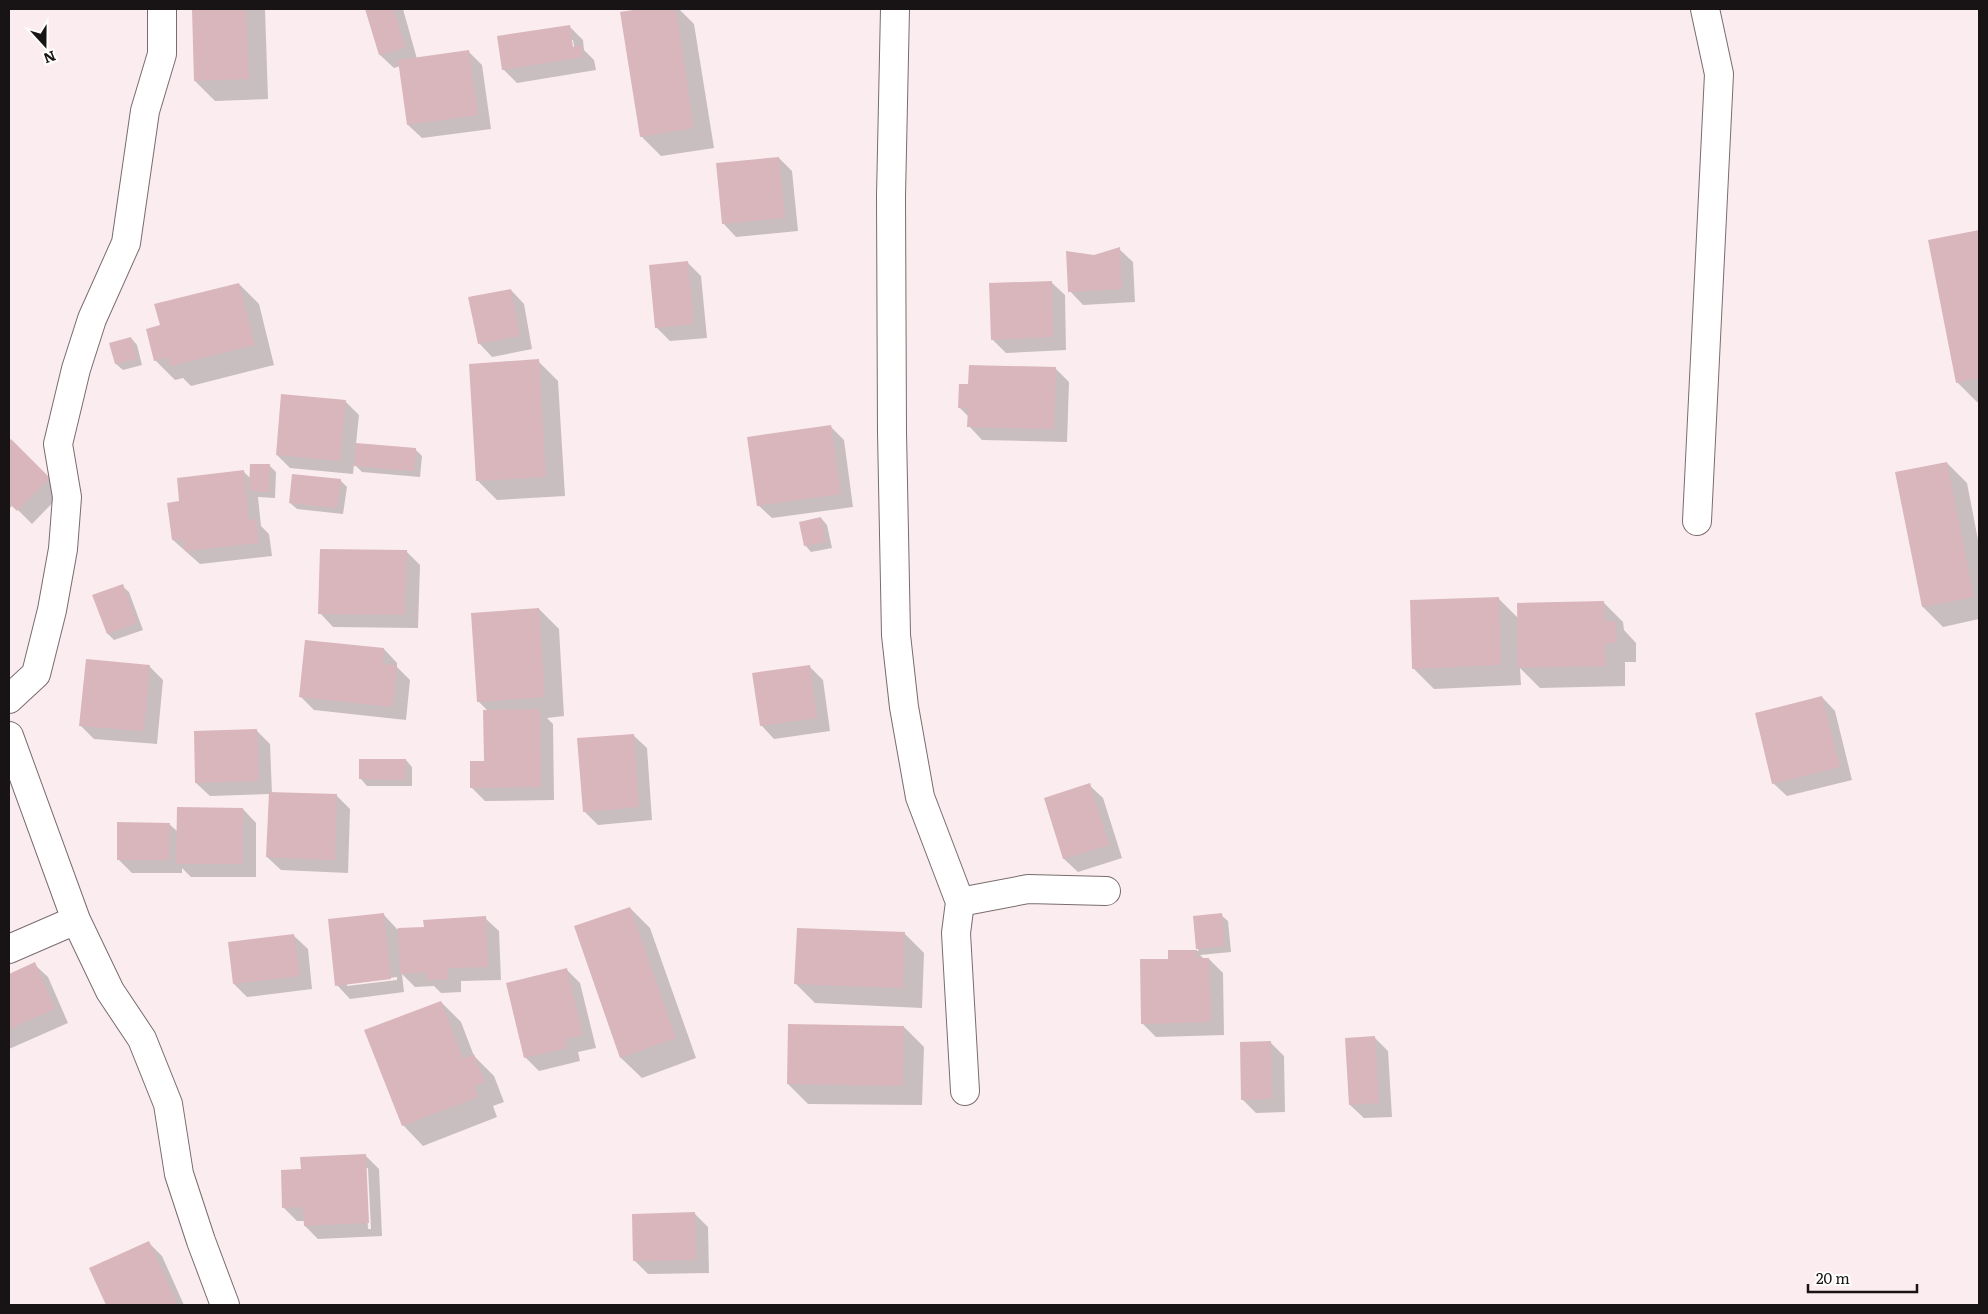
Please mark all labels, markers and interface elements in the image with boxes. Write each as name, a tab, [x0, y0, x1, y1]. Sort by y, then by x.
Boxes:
north arrow	[20, 20, 70, 70]
text: N	[41, 47, 59, 70]
scale bar	[1808, 1262, 1917, 1294]
text: 20 m	[1816, 1266, 1850, 1289]

